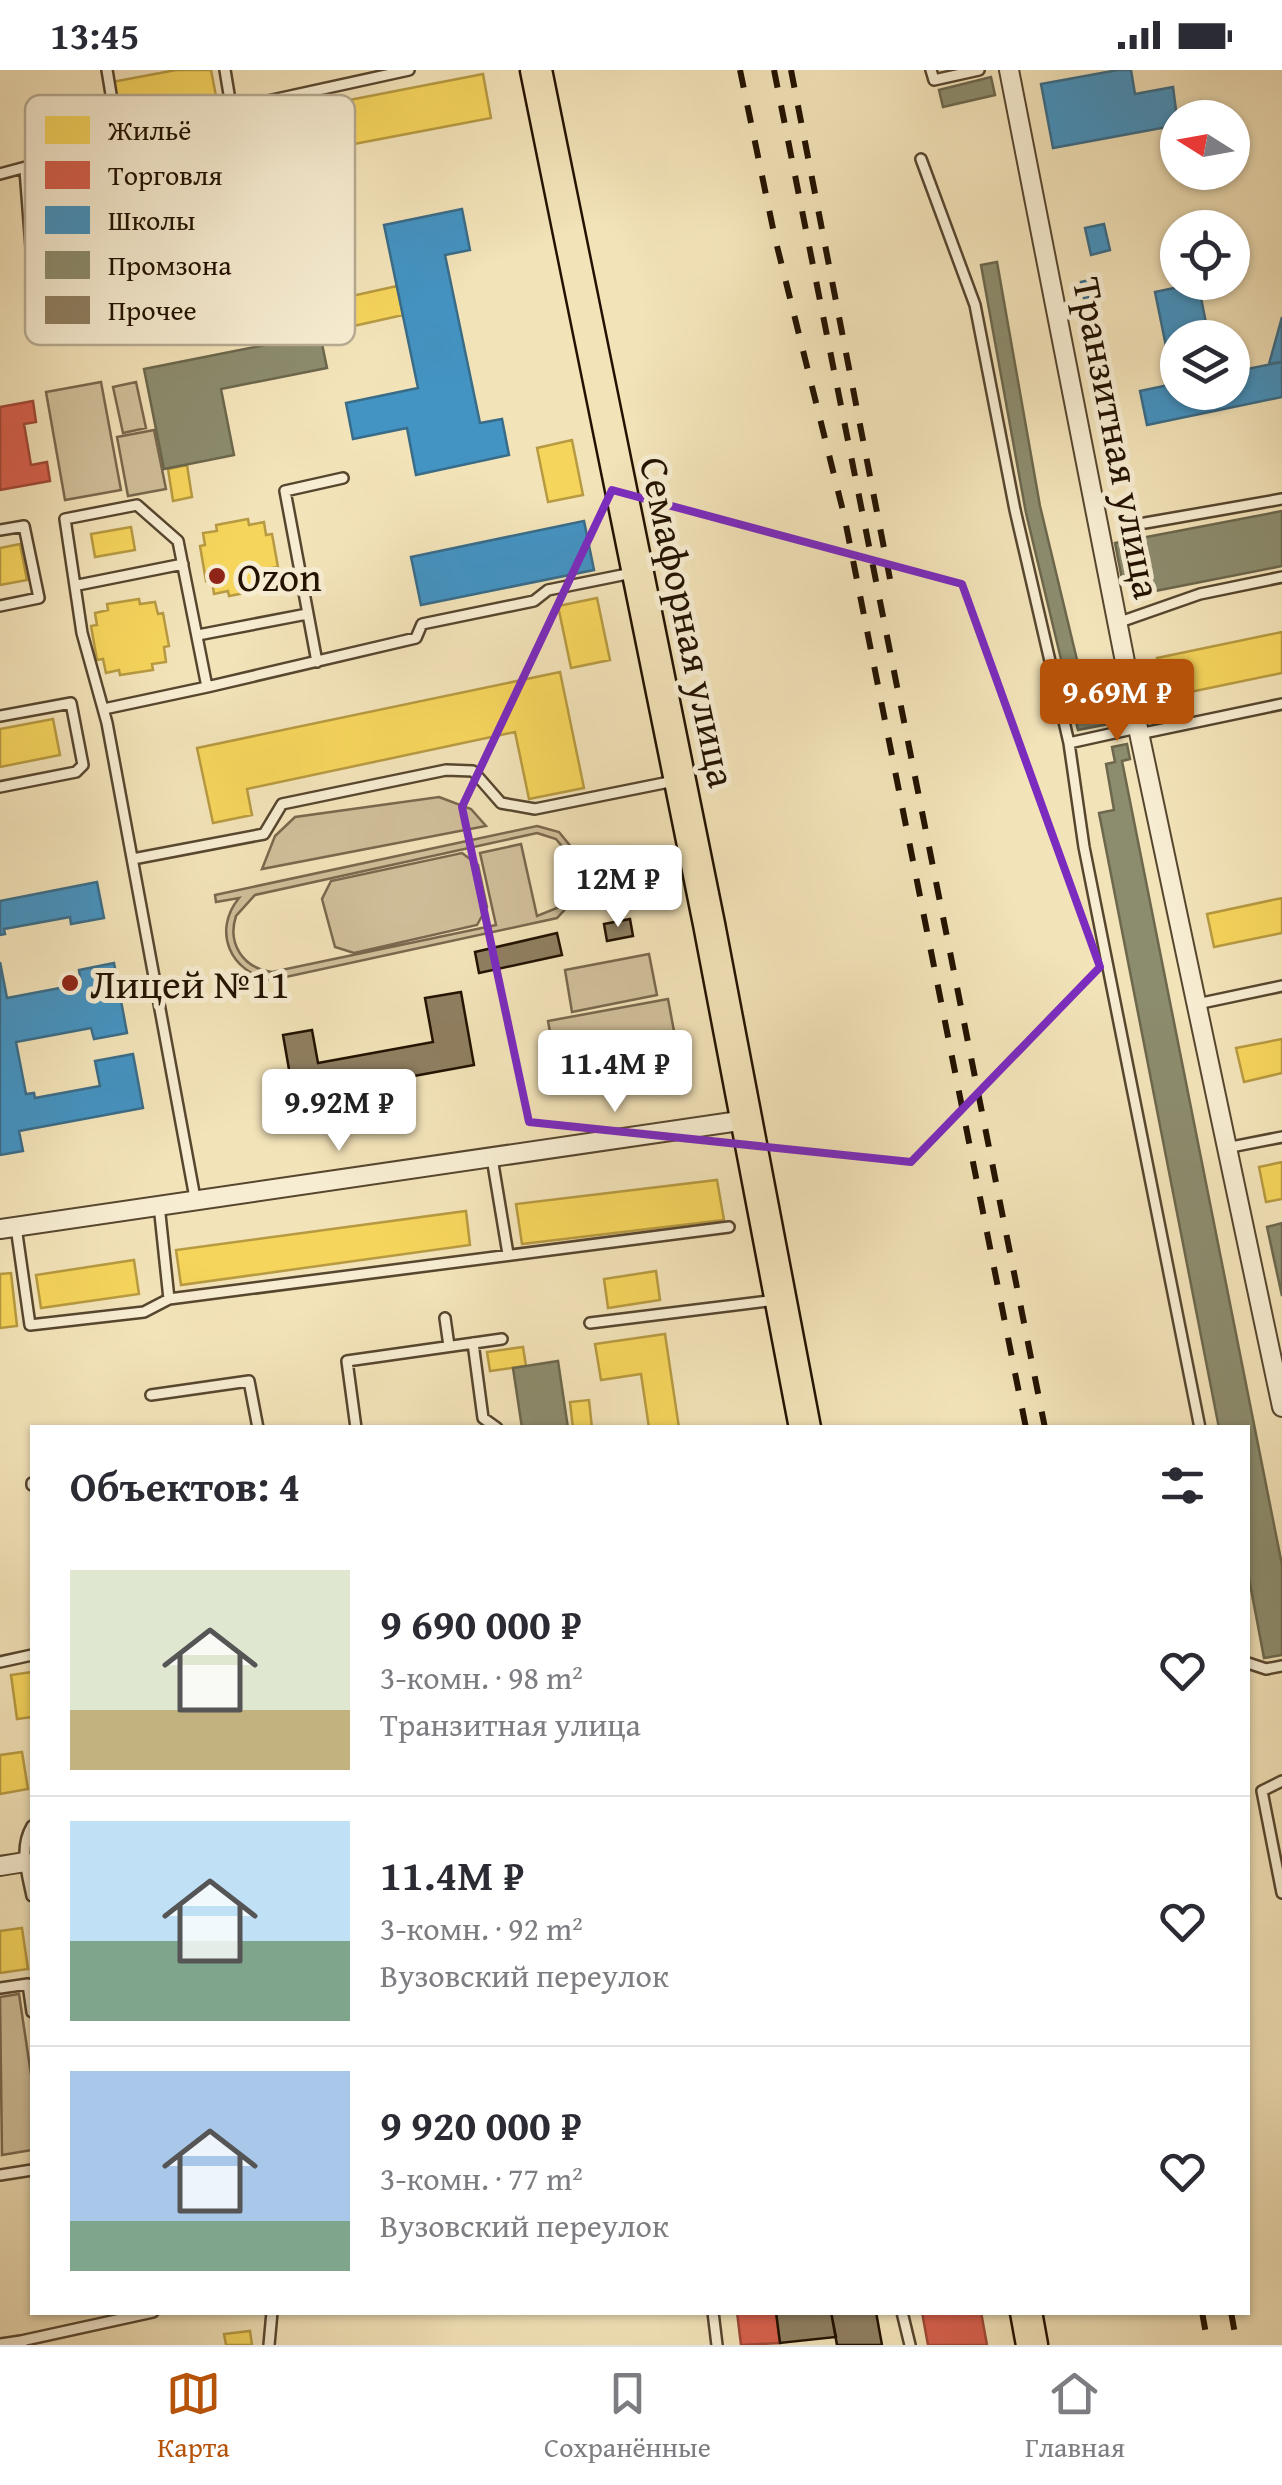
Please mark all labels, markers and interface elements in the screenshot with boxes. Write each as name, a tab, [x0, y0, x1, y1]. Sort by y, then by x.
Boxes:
text: 13:45	[50, 7, 140, 63]
legend	[25, 95, 355, 345]
north arrow	[1160, 100, 1250, 190]
map controls	[1160, 100, 1250, 410]
text: Жильё	[107, 109, 191, 150]
text: Торговля	[108, 154, 222, 195]
text: Школы	[108, 199, 195, 240]
button: locate	[1160, 210, 1250, 300]
text: Промзона	[108, 244, 232, 285]
street label: Транзитная улица	[1058, 272, 1178, 604]
text: Прочее	[108, 289, 197, 330]
button: layers	[1160, 320, 1250, 410]
street label: Семафорная улица	[625, 451, 753, 793]
place label: Ozon	[237, 547, 322, 606]
marker: Ozon	[206, 565, 228, 587]
pin: 9.69M ₽	[1025, 659, 1209, 744]
text: 9.69M ₽	[1062, 668, 1172, 715]
pin: 12M ₽	[548, 845, 688, 930]
text: 12M ₽	[576, 854, 660, 901]
place label: Лицей №11	[90, 954, 290, 1013]
marker: Лицей №11	[59, 972, 81, 994]
pin: 11.4M ₽	[523, 1030, 707, 1115]
text: 11.4M ₽	[560, 1039, 670, 1086]
pin: 9.92M ₽	[247, 1069, 431, 1154]
text: 9.92M ₽	[284, 1078, 394, 1125]
text: Объектов: 4	[70, 1455, 300, 1516]
icon: filters	[1155, 1458, 1210, 1513]
text: 9 690 000 ₽	[380, 1593, 582, 1654]
icon: home	[150, 1610, 270, 1730]
icon: heart	[1155, 1643, 1210, 1698]
text: 3-комн. · 98 m²	[380, 1654, 583, 1701]
text: Транзитная улица	[380, 1701, 641, 1748]
text: 11.4M ₽	[380, 1844, 524, 1905]
icon: home	[150, 1861, 270, 1981]
icon: heart	[1155, 1894, 1210, 1949]
text: 3-комн. · 92 m²	[380, 1905, 583, 1952]
text: Вузовский переулок	[380, 1952, 669, 1999]
text: 9 920 000 ₽	[380, 2094, 582, 2155]
icon: home	[150, 2111, 270, 2231]
icon: heart	[1155, 2144, 1210, 2199]
text: 3-комн. · 77 m²	[380, 2155, 583, 2202]
text: Вузовский переулок	[380, 2202, 669, 2249]
tab: Карта	[157, 2366, 230, 2467]
tab: Сохранённые	[544, 2366, 711, 2467]
tab: Главная	[1025, 2366, 1125, 2467]

